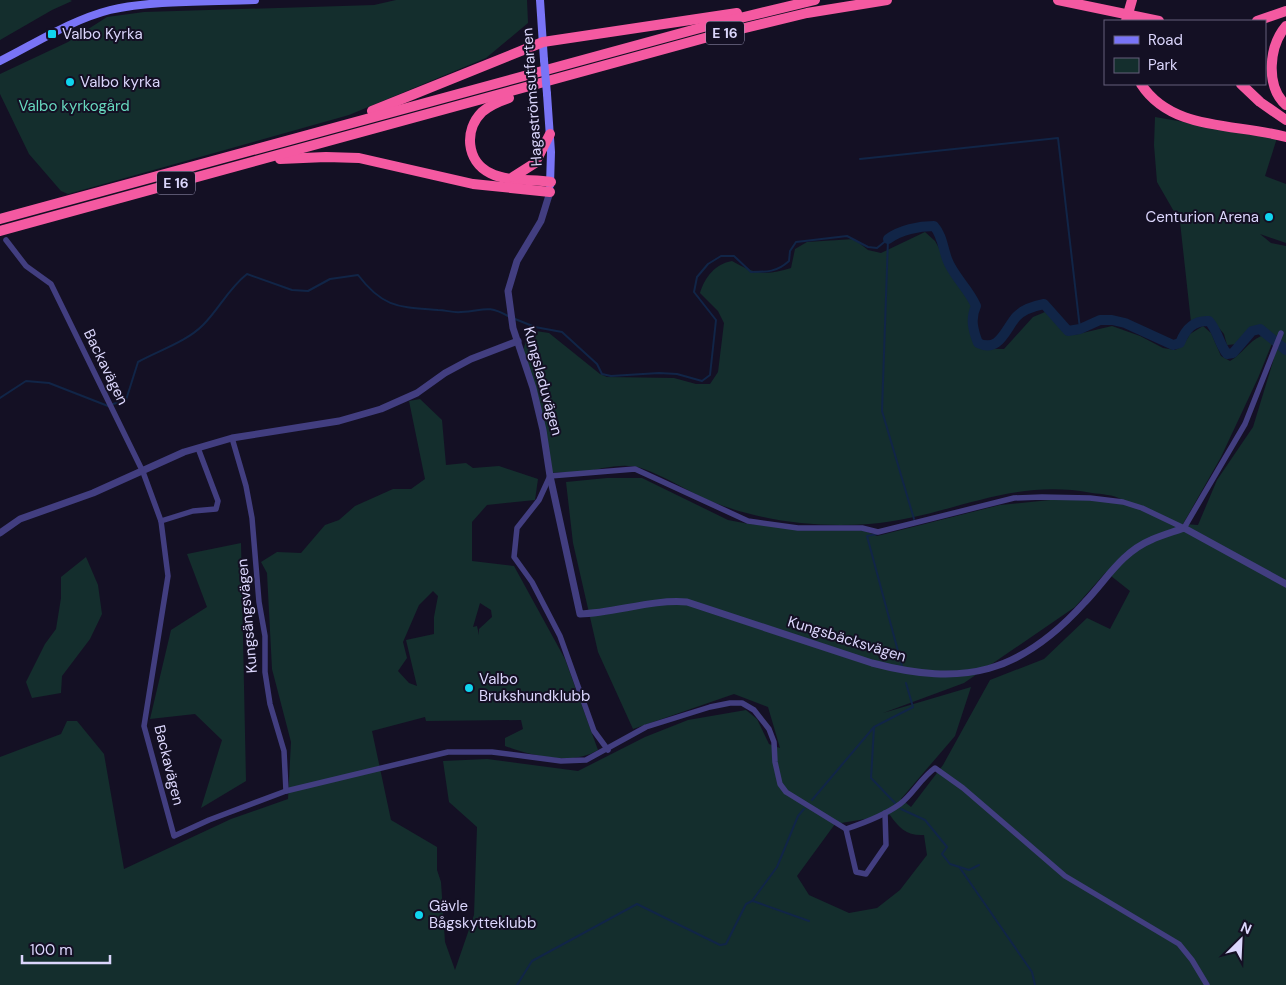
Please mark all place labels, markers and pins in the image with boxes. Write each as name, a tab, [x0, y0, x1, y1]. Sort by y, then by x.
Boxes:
place label: Valbo Kyrka	[62, 24, 143, 44]
marker: Valbo Kyrka	[46, 28, 58, 40]
place label: Valbo kyrka	[80, 72, 160, 92]
marker: Valbo kyrka	[64, 76, 76, 88]
place label: Centurion Arena	[1145, 207, 1259, 227]
marker: Centurion Arena	[1263, 211, 1275, 223]
place label: Valbo Brukshundklubb	[479, 669, 590, 706]
marker: Valbo Brukshundklubb	[463, 682, 475, 694]
place label: Gävle Bågskytteklubb	[429, 896, 536, 933]
marker: Gävle Bågskytteklubb	[413, 909, 425, 921]

